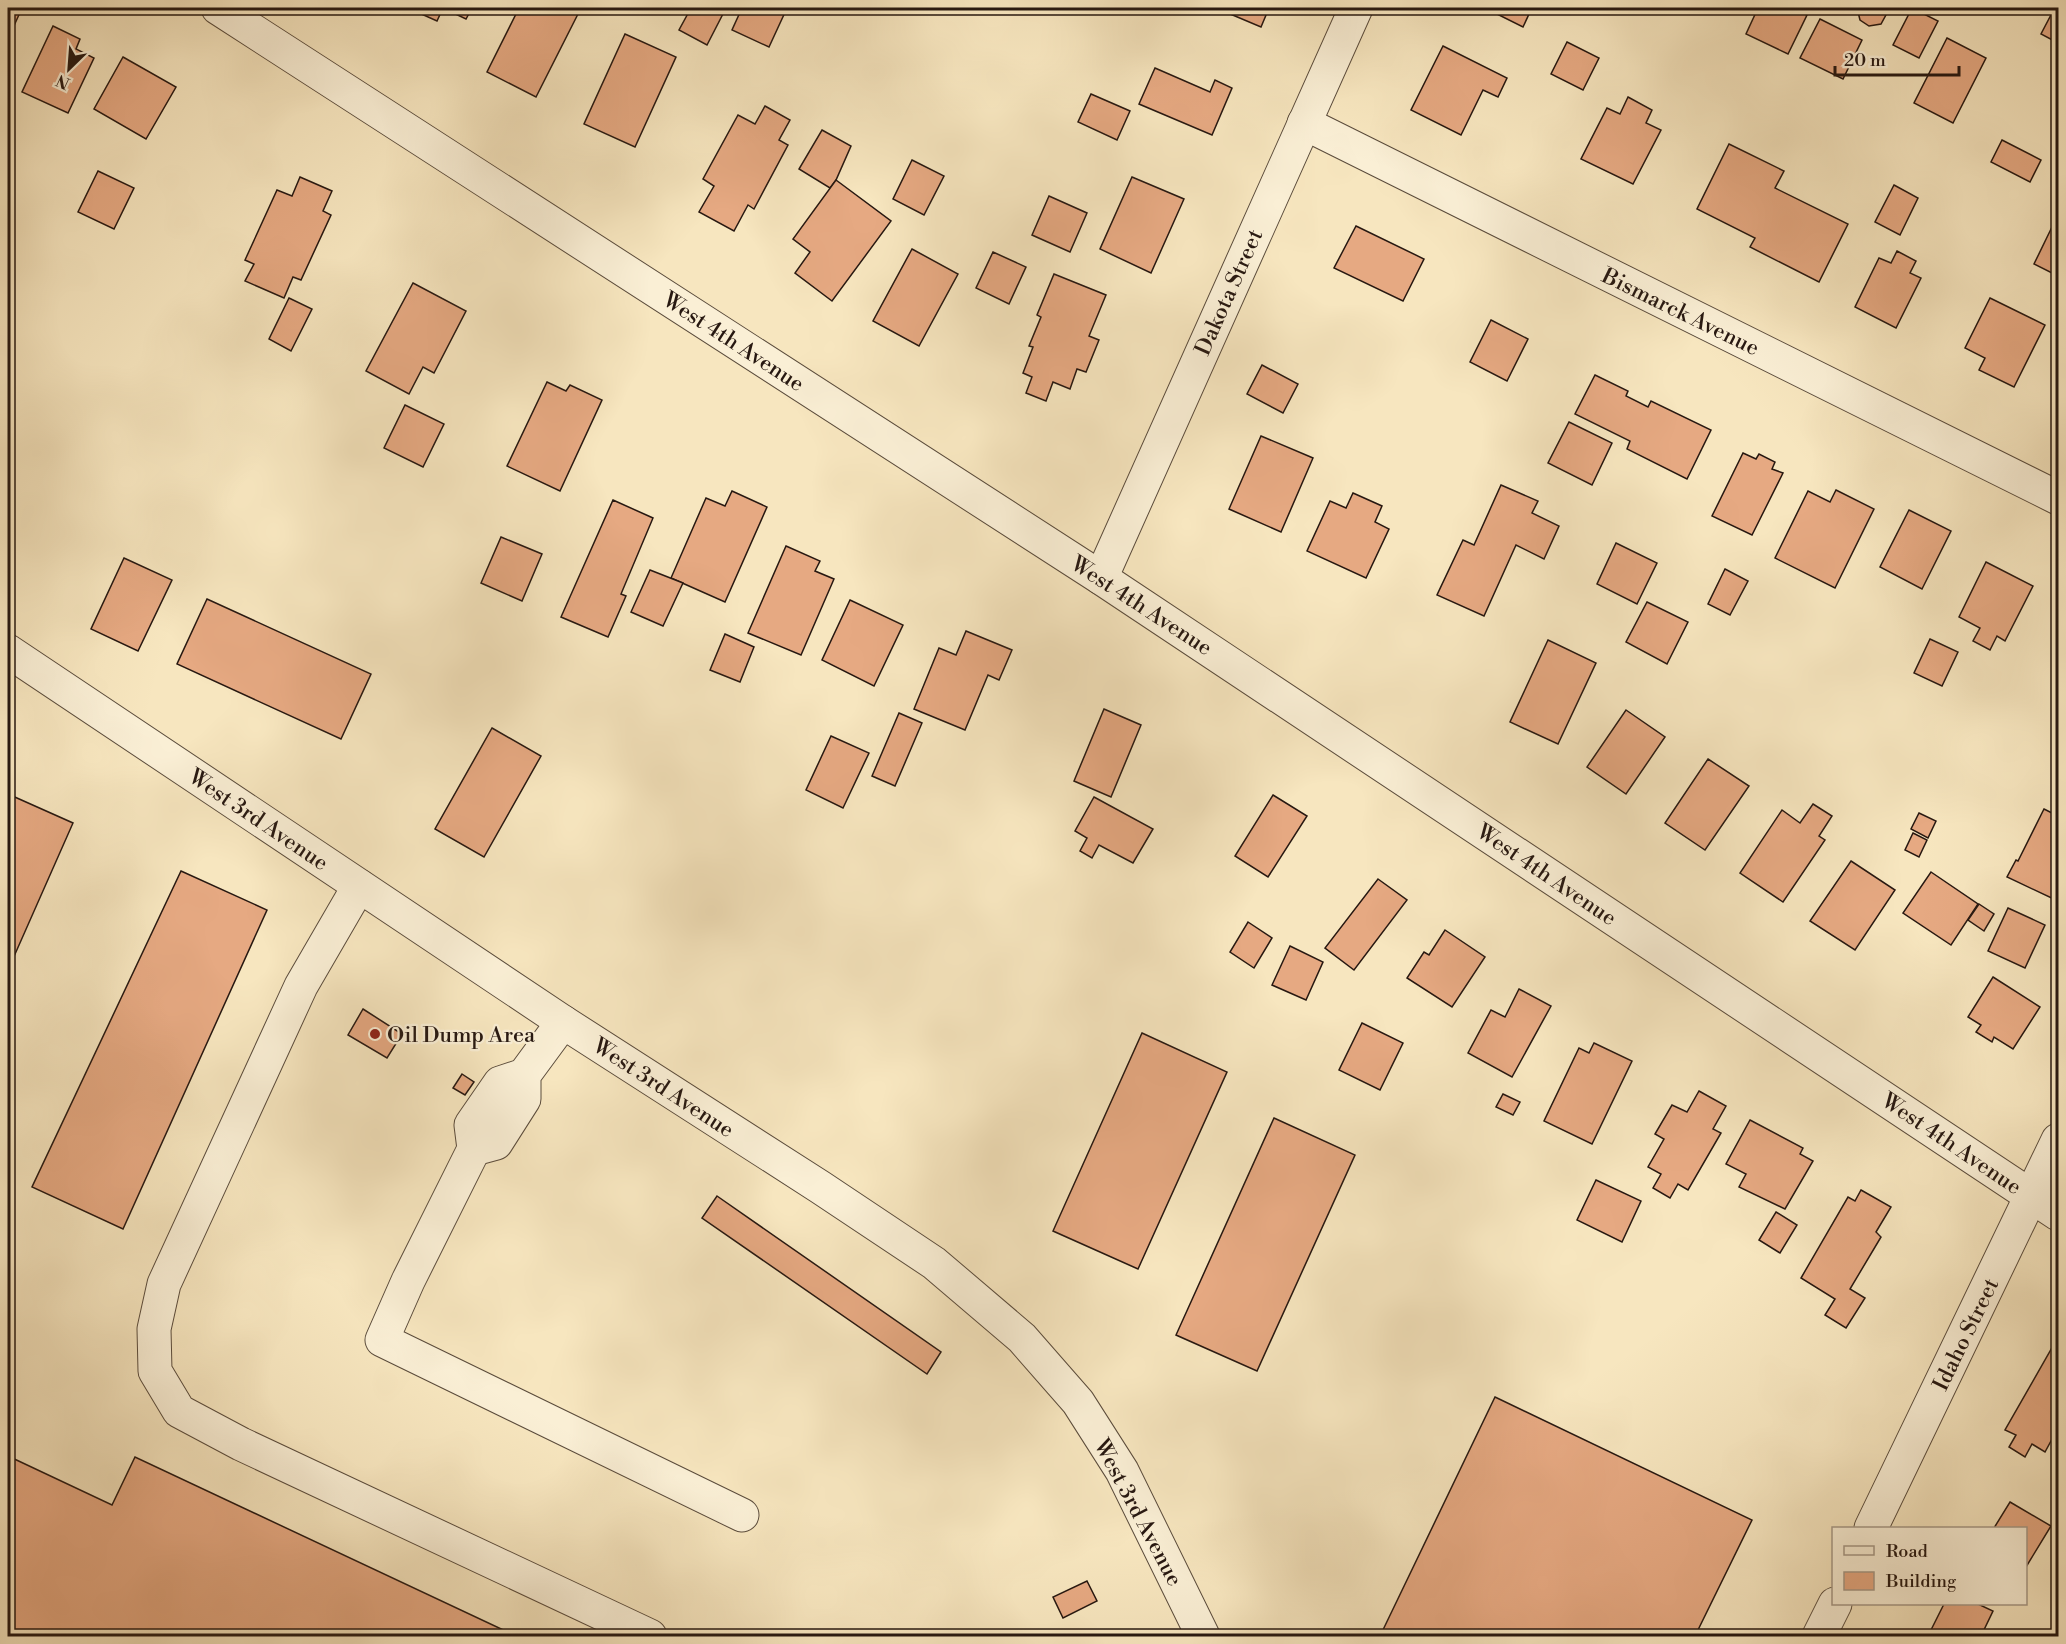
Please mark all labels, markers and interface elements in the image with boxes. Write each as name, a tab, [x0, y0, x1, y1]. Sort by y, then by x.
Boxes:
north arrow	[39, 39, 99, 99]
scale bar	[1835, 39, 1960, 77]
text: 20 m	[1844, 49, 1886, 72]
text: N	[53, 70, 73, 93]
street label: Dakota Street	[1190, 225, 1269, 360]
street label: Bismarck Avenue	[1596, 262, 1763, 362]
street label: West 4th Avenue	[657, 286, 809, 398]
street label: West 4th Avenue	[1065, 550, 1217, 662]
street label: West 3rd Avenue	[182, 763, 333, 877]
street label: West 4th Avenue	[1470, 818, 1621, 932]
place label: Oil Dump Area	[387, 1022, 536, 1049]
marker: Oil Dump Area	[368, 1027, 382, 1041]
street label: West 3rd Avenue	[587, 1032, 739, 1144]
street label: West 4th Avenue	[1875, 1087, 2026, 1201]
street label: Idaho Street	[1928, 1274, 2005, 1395]
street label: West 3rd Avenue	[1087, 1434, 1188, 1591]
legend	[1832, 1527, 2027, 1605]
text: Road	[1886, 1540, 1929, 1563]
text: Building	[1885, 1570, 1957, 1593]

